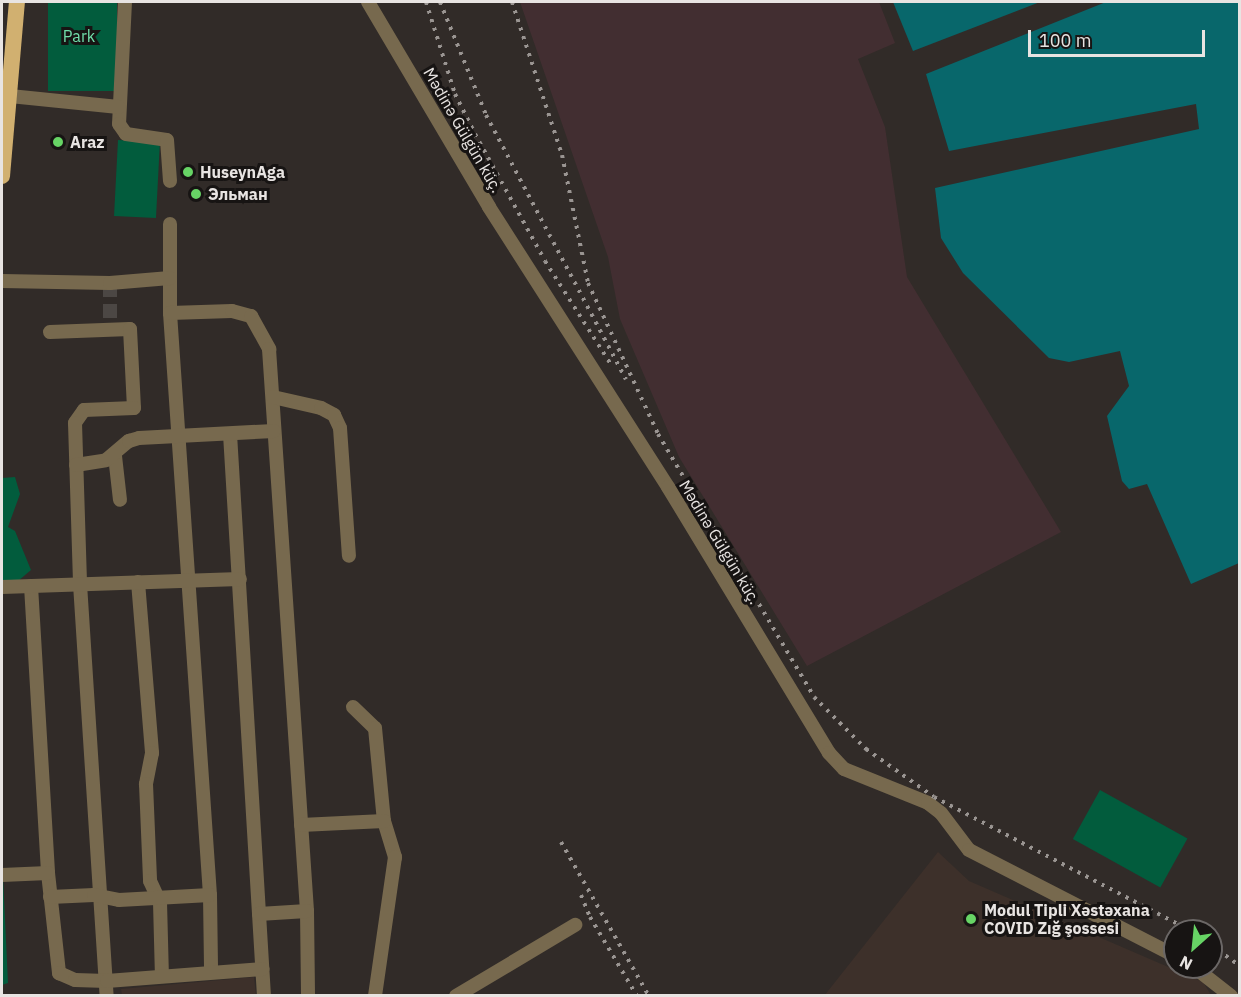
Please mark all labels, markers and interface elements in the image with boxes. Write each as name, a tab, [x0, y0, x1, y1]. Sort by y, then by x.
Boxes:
scale bar	[1031, 18, 1208, 56]
park label: Park	[63, 26, 95, 46]
text: 100 m	[1039, 29, 1091, 52]
street label: Mədinə Gülgün küç.	[419, 64, 507, 196]
place label: Araz	[70, 132, 105, 152]
marker: Araz	[51, 135, 65, 149]
place label: HuseynAga	[200, 162, 285, 182]
marker: HuseynAga	[181, 165, 195, 179]
place label: Эльман	[208, 184, 268, 204]
marker: Эльман	[189, 187, 203, 201]
street label: Mədinə Gülgün küç.	[675, 476, 765, 608]
place label: Modul Tipli Xəstəxana COVID Zığ şossesi	[984, 900, 1150, 938]
marker: Modul Tipli Xəstəxana COVID Zığ şossesi	[962, 910, 980, 928]
north arrow	[1163, 919, 1223, 979]
text: N	[1176, 952, 1195, 975]

